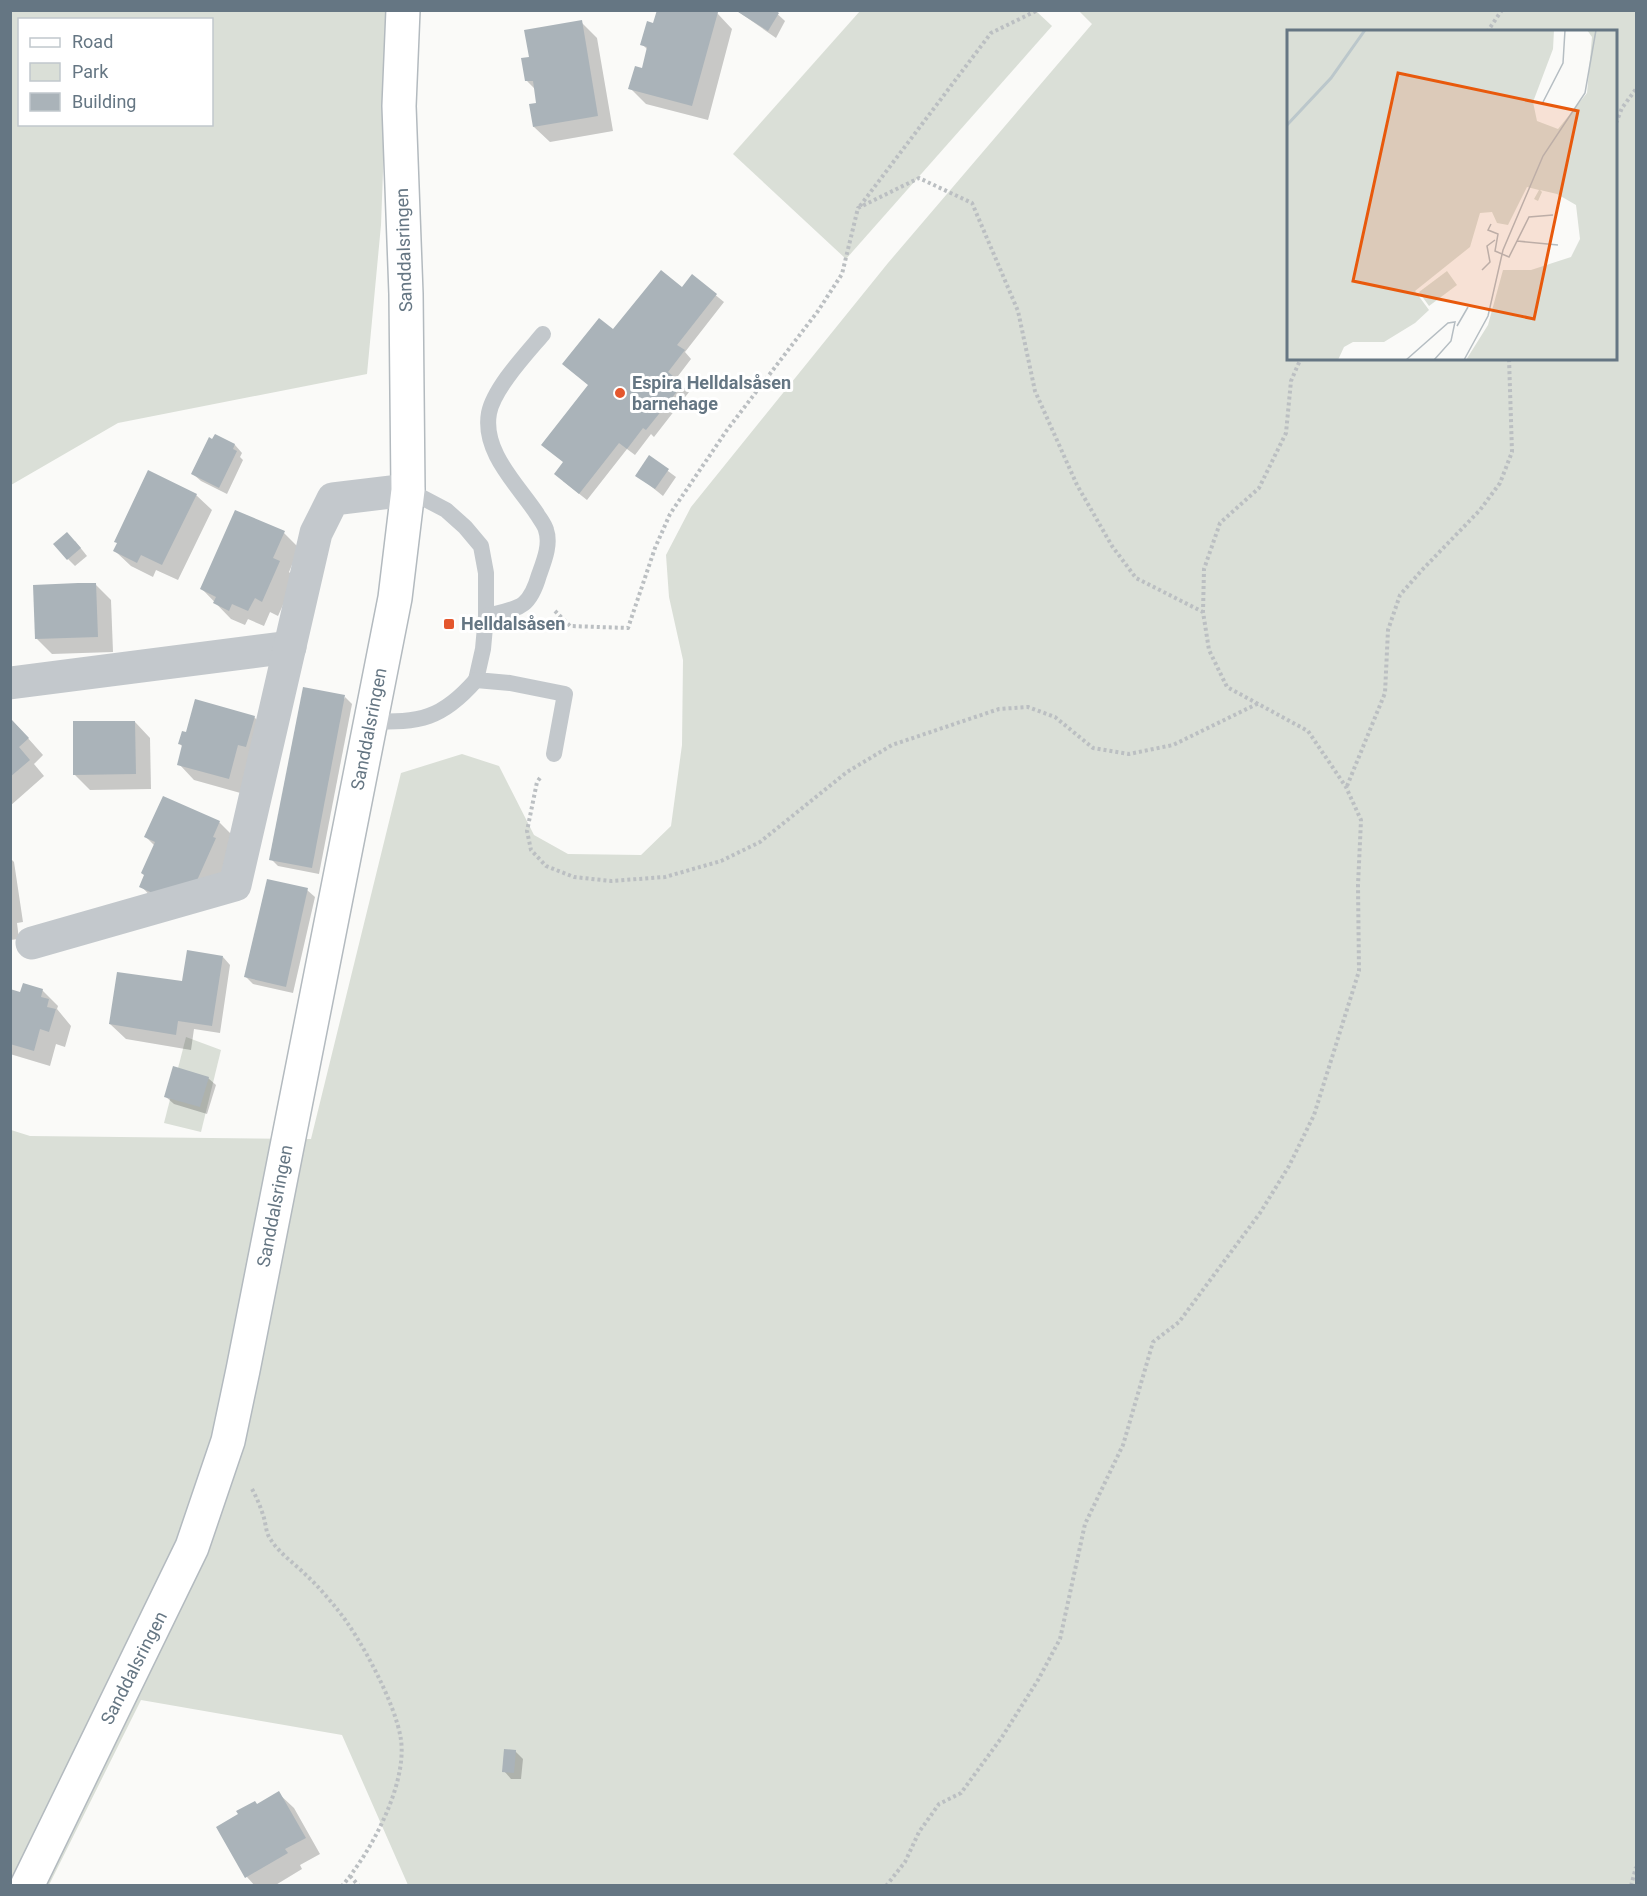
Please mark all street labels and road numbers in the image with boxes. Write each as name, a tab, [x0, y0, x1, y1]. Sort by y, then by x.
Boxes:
street label: Sanddalsringen	[391, 188, 416, 312]
street label: Sanddalsringen	[346, 666, 391, 792]
street label: Sanddalsringen	[252, 1143, 297, 1269]
street label: Sanddalsringen	[96, 1608, 171, 1728]

